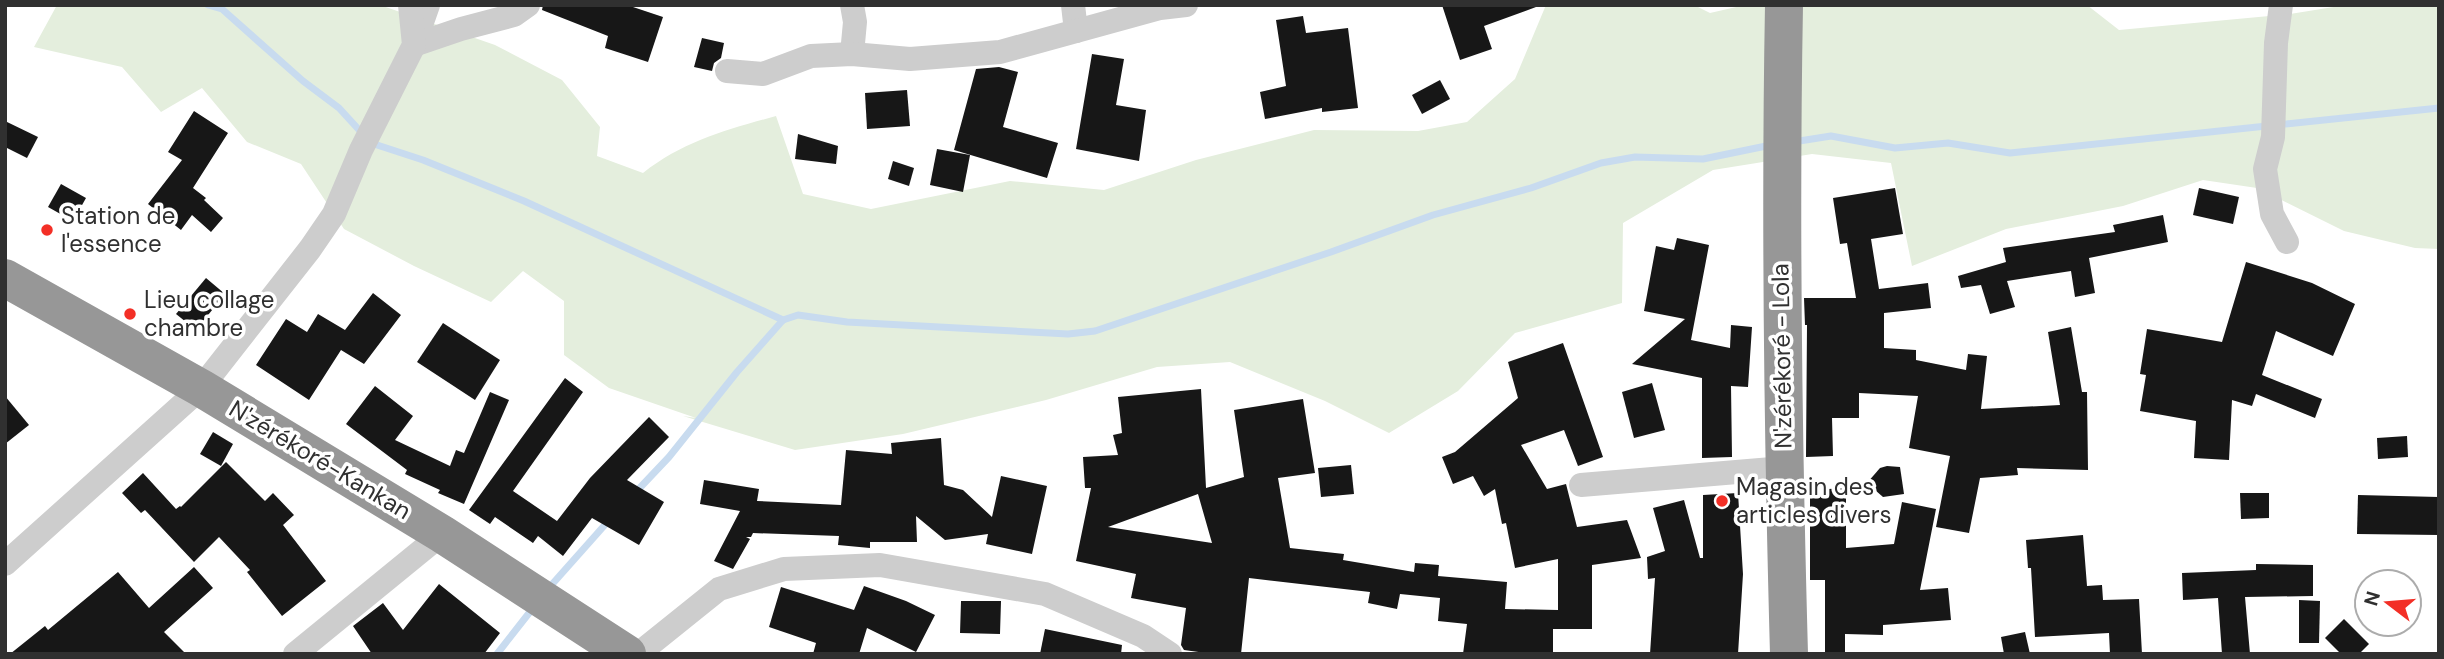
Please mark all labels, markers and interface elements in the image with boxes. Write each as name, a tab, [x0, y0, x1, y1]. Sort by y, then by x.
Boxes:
place label: Station de l'essence	[61, 200, 175, 259]
marker: Station de l'essence	[39, 222, 55, 238]
street label: N'zérékoré - Lola	[1764, 263, 1799, 449]
place label: Lieu collage chambre	[144, 284, 274, 343]
marker: Lieu collage chambre	[122, 306, 138, 322]
street label: N'zérékoré-Kankan	[224, 393, 417, 526]
place label: Magasin des articles divers	[1736, 471, 1892, 530]
marker: Magasin des articles divers	[1714, 493, 1730, 509]
north arrow	[2353, 568, 2423, 638]
text: N	[2358, 588, 2386, 609]

